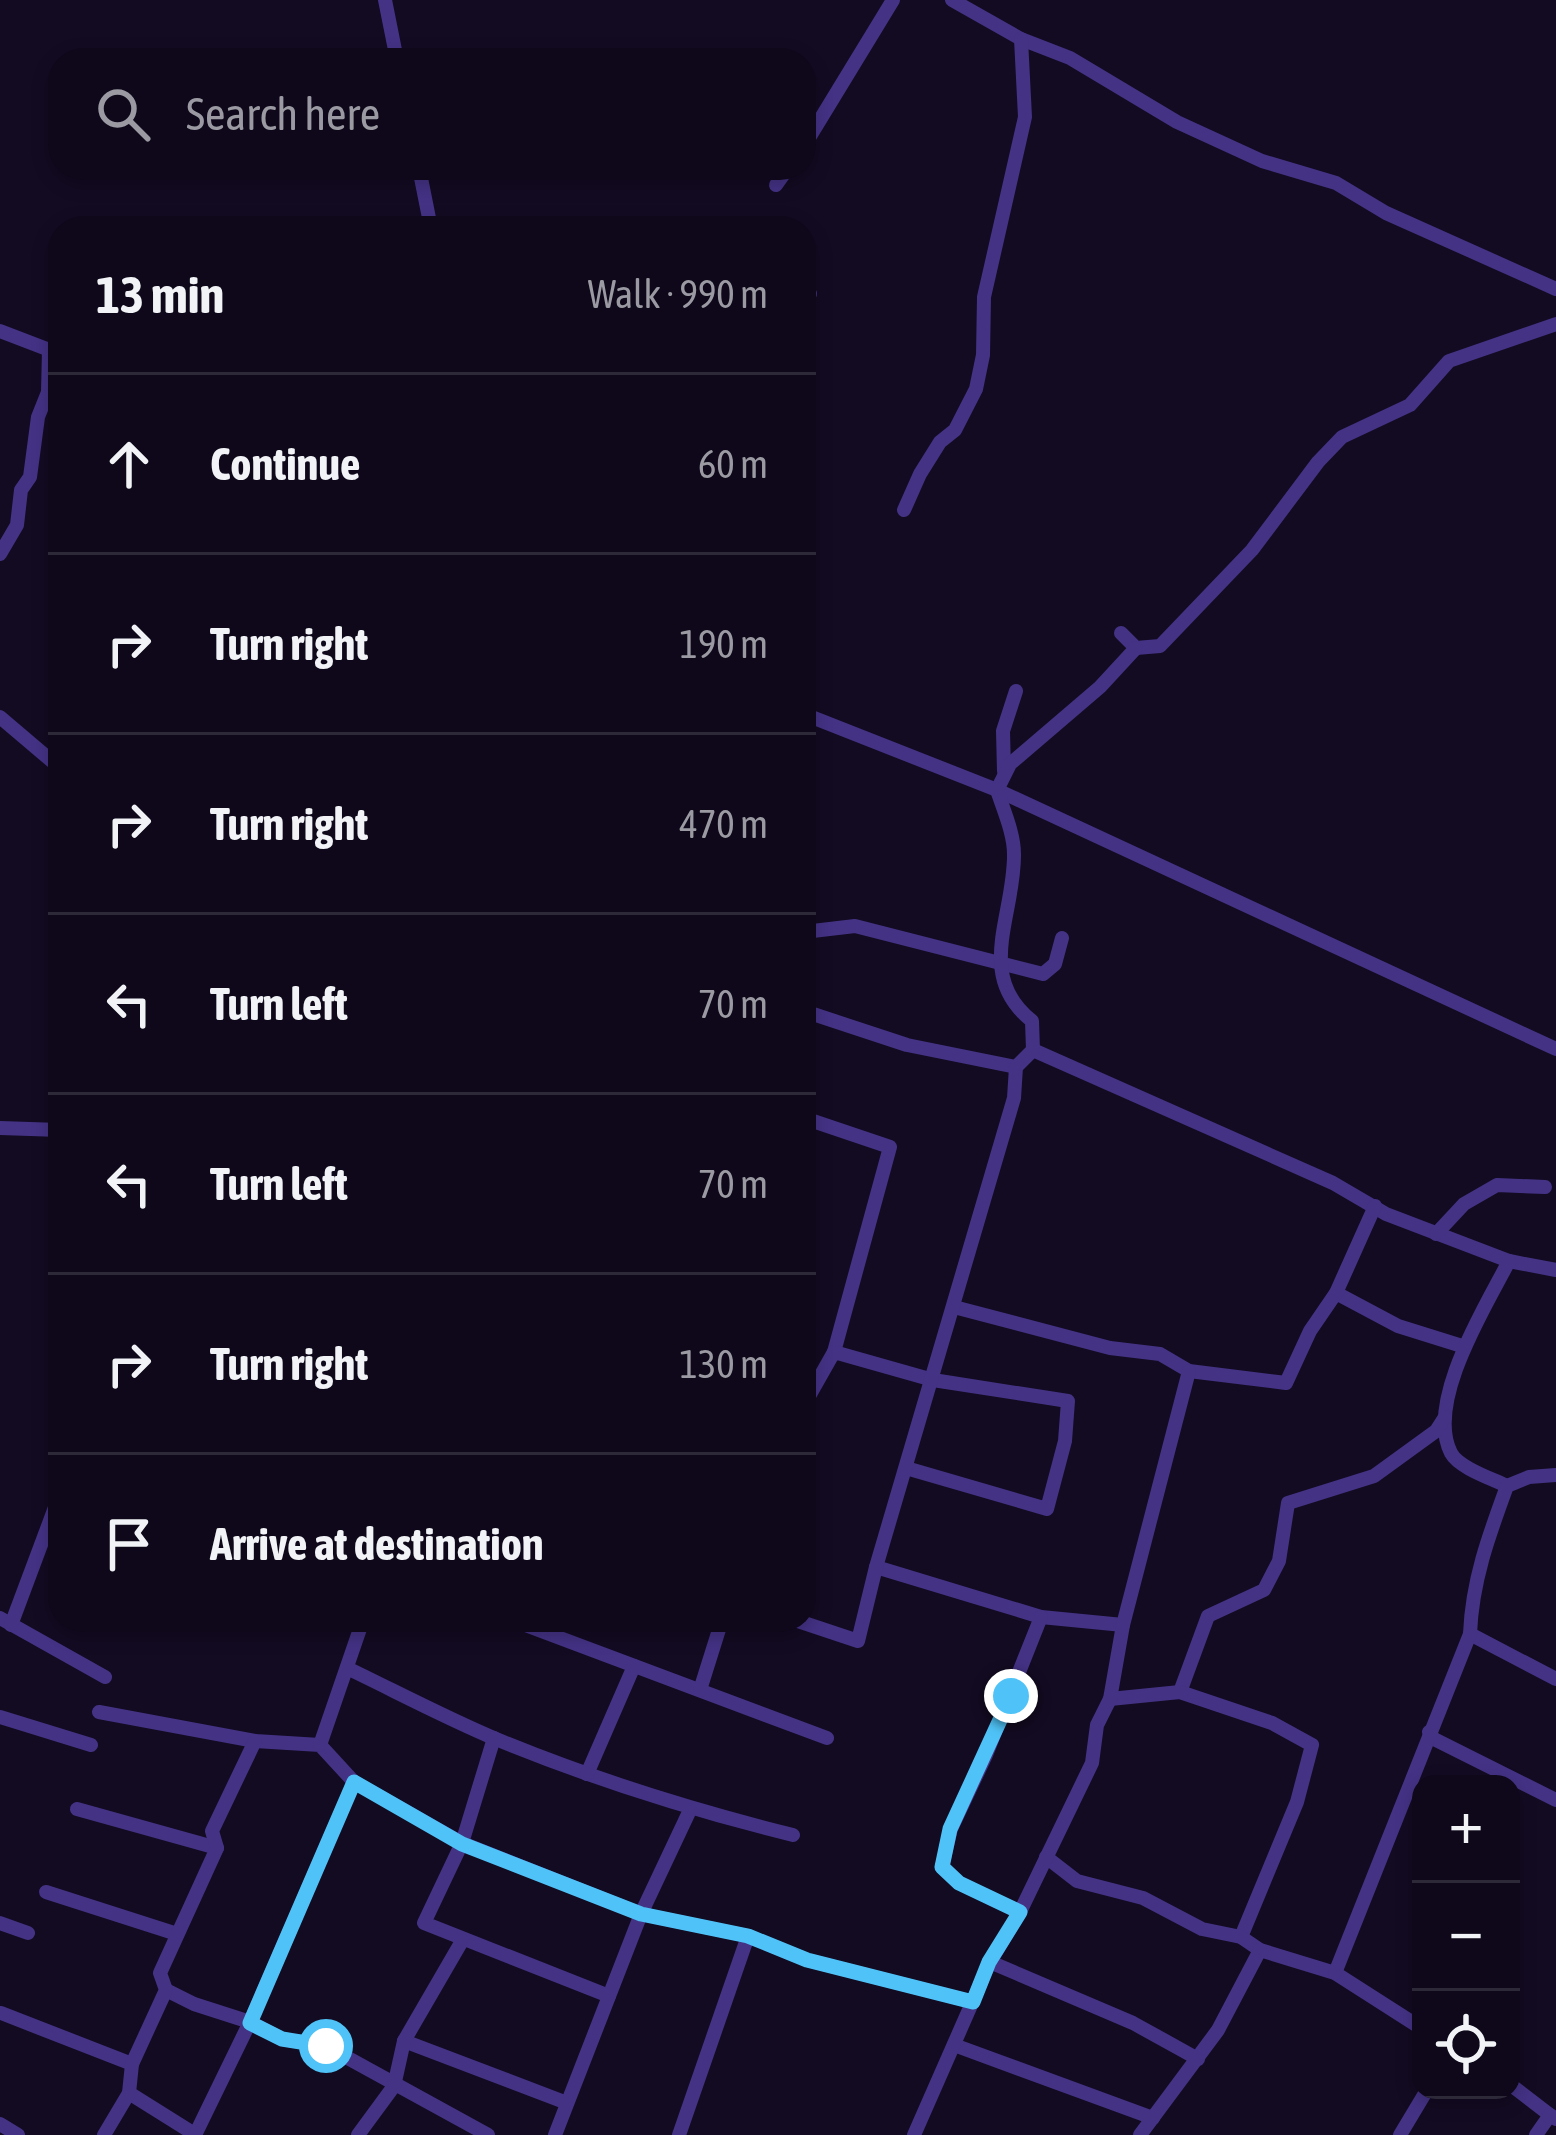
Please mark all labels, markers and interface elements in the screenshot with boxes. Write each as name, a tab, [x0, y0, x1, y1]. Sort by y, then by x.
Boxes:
search box	[48, 48, 816, 180]
icon: search	[90, 81, 156, 147]
text: Search here	[186, 88, 380, 140]
text: 13 min	[96, 265, 224, 324]
text: Walk · 990 m	[588, 272, 768, 316]
icon: ahead	[96, 431, 162, 497]
text: Continue	[210, 438, 361, 490]
text: 60 m	[698, 442, 768, 486]
icon: right	[96, 611, 162, 677]
text: Turn right	[210, 618, 368, 670]
text: 190 m	[680, 622, 768, 666]
icon: right	[96, 791, 162, 857]
text: Turn right	[210, 798, 368, 850]
text: 470 m	[680, 802, 768, 846]
icon: left	[96, 971, 162, 1037]
text: Turn left	[210, 978, 348, 1030]
text: 70 m	[698, 982, 768, 1026]
icon: left	[96, 1151, 162, 1217]
text: Turn left	[210, 1158, 348, 1210]
text: 70 m	[698, 1162, 768, 1206]
icon: right	[96, 1331, 162, 1397]
text: Turn right	[210, 1338, 368, 1390]
text: 130 m	[680, 1342, 768, 1386]
icon: arrive	[96, 1511, 162, 1577]
text: Arrive at destination	[210, 1518, 544, 1570]
route end	[984, 1669, 1038, 1723]
map controls	[1412, 1775, 1520, 2099]
button: +	[1412, 1775, 1520, 1883]
button: −	[1412, 1883, 1520, 1991]
button: locate	[1412, 1991, 1520, 2099]
route start	[299, 2019, 353, 2073]

